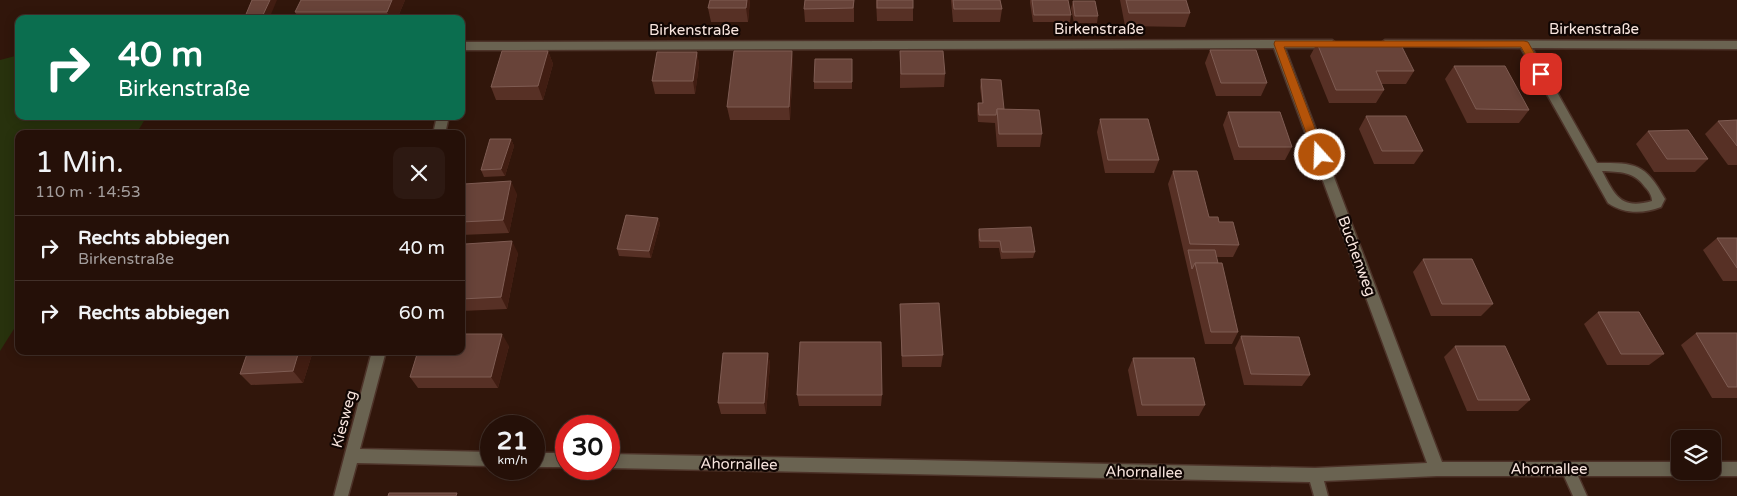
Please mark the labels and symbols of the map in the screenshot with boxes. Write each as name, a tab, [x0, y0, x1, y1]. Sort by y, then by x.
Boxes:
street label: Birkenstraße	[1054, 20, 1144, 38]
street label: Birkenstraße	[1549, 20, 1639, 38]
street label: Birkenstraße	[649, 21, 739, 39]
pin	[1520, 53, 1562, 95]
position arrow	[1293, 128, 1345, 180]
street label: Buchenweg	[1334, 214, 1380, 298]
street label: Kiesweg	[328, 388, 360, 450]
speed limit sign: 30	[555, 415, 620, 480]
street label: Ahornallee	[700, 454, 778, 474]
street label: Ahornallee	[1510, 460, 1588, 478]
street label: Ahornallee	[1105, 462, 1183, 482]

